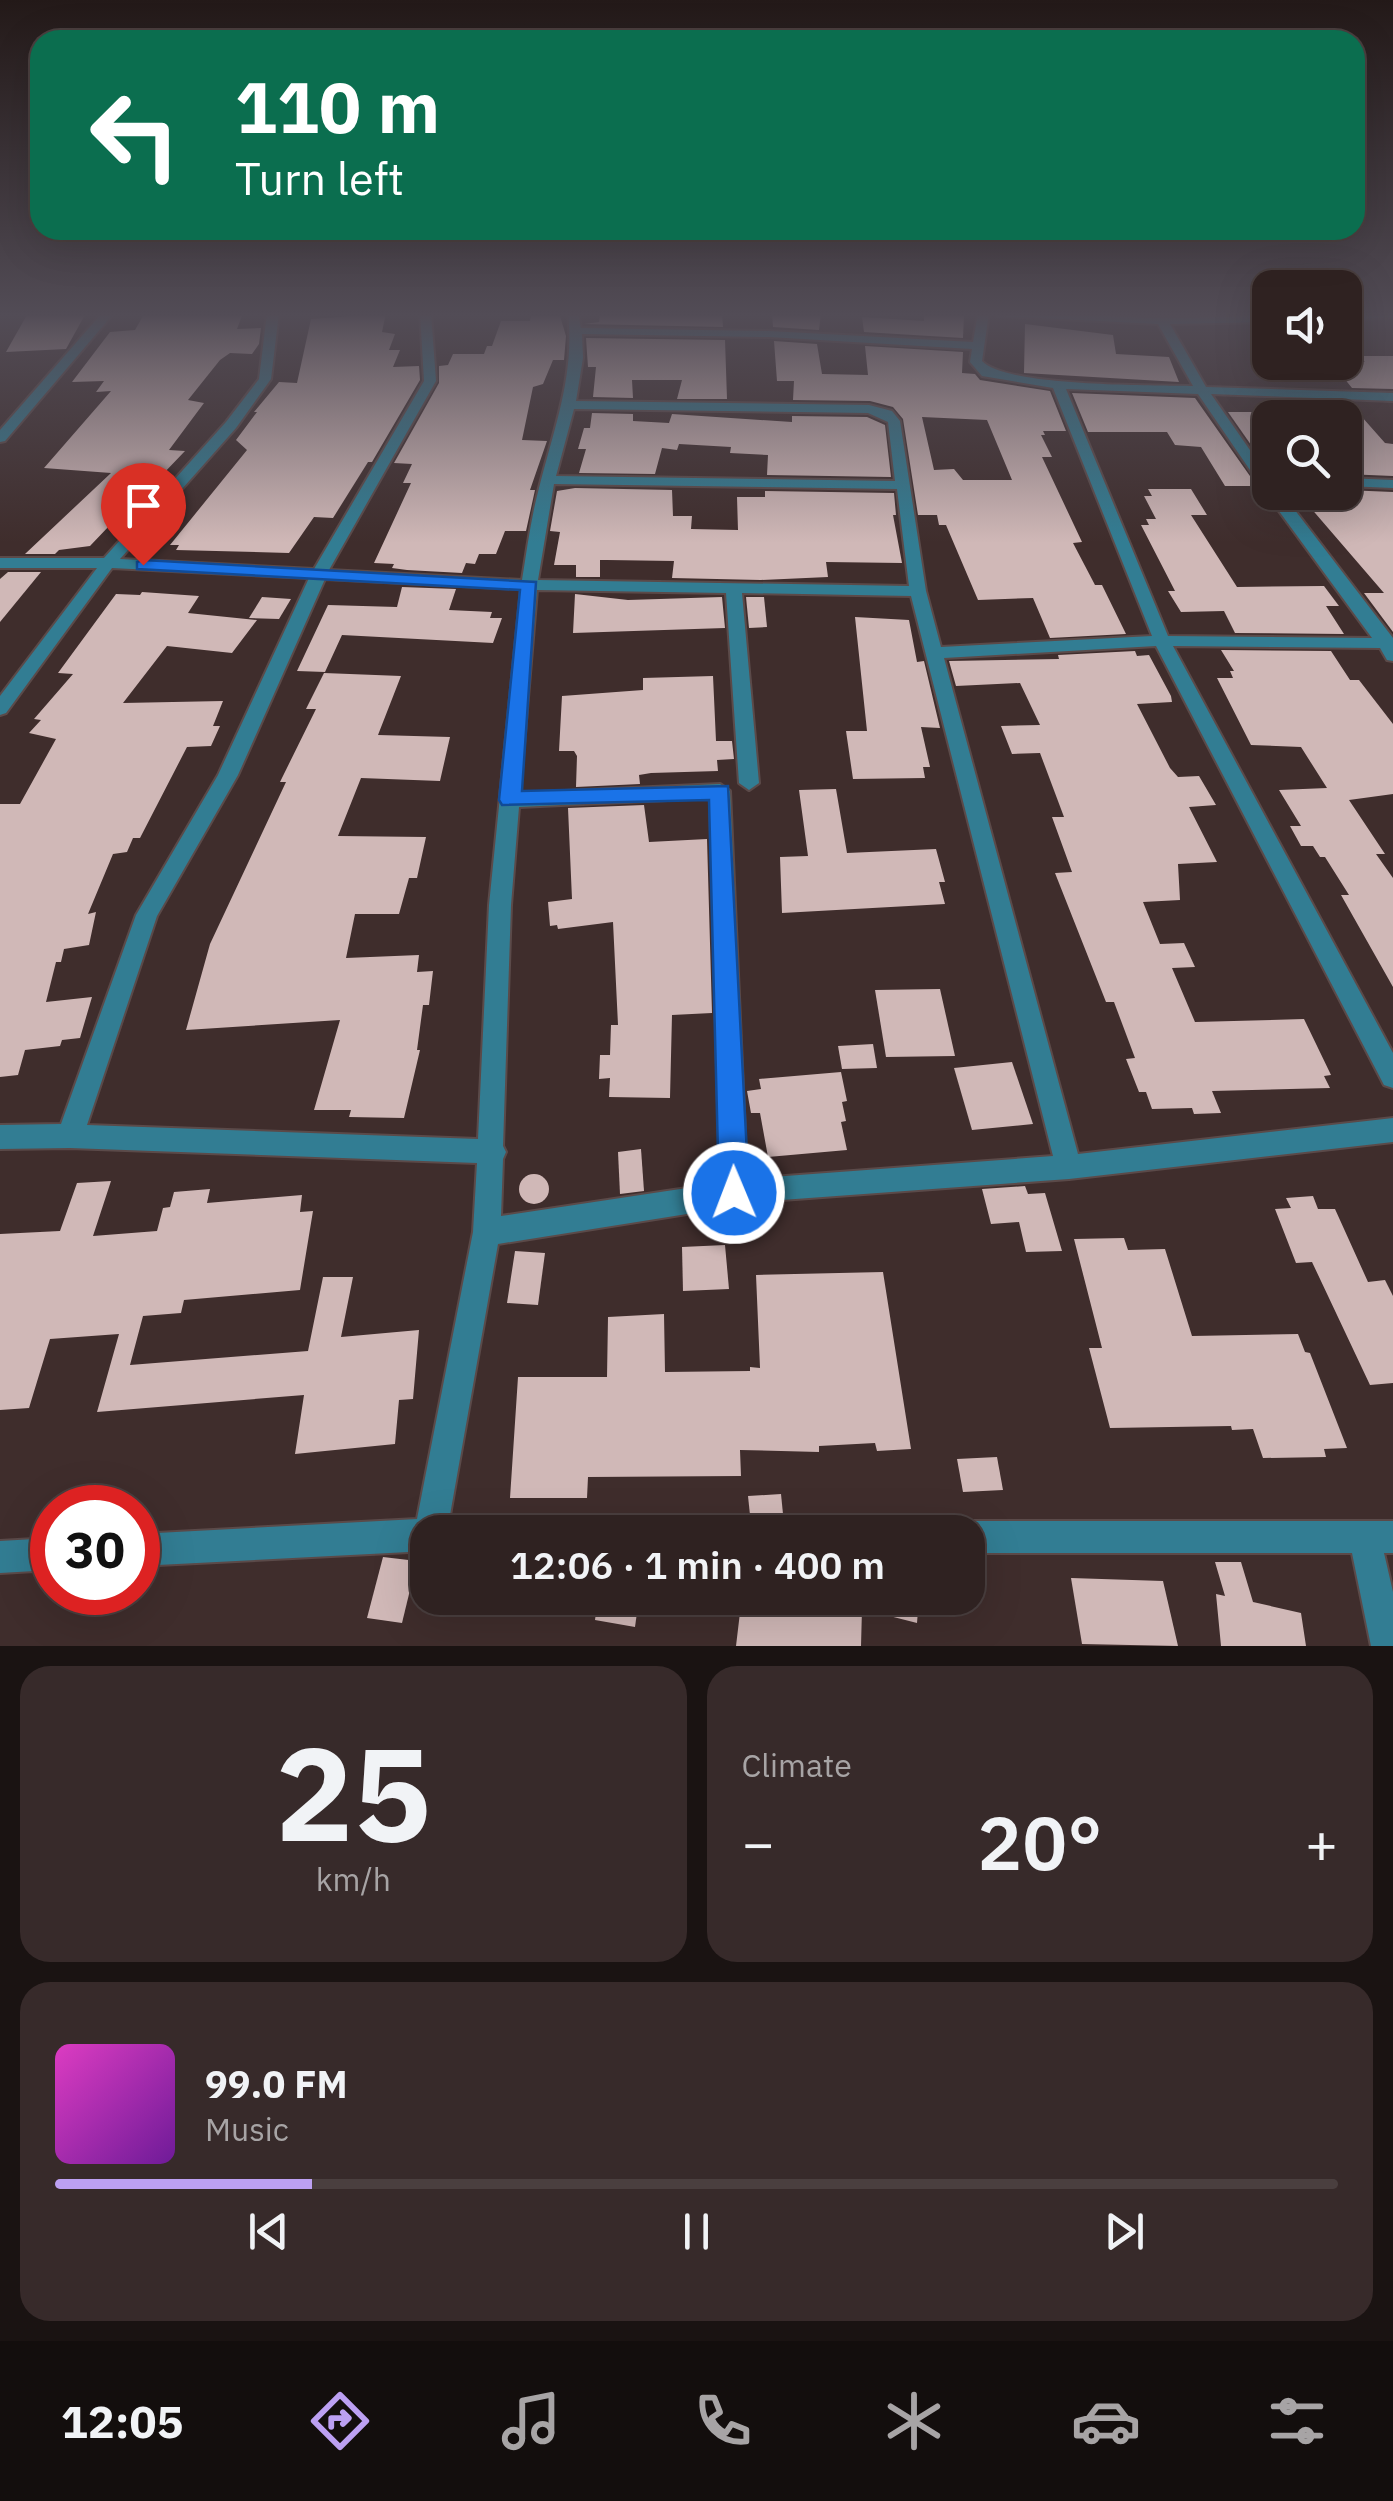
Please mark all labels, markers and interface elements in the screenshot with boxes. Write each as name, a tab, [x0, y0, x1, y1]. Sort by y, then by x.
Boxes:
text: 110 m	[235, 61, 440, 152]
icon: left	[70, 70, 200, 200]
text: Turn left	[235, 149, 404, 207]
map controls	[1252, 270, 1362, 510]
button: sound	[1252, 270, 1362, 380]
button: search	[1252, 400, 1362, 510]
pin	[101, 463, 186, 566]
icon: arrive	[116, 478, 171, 533]
position arrow	[682, 1141, 786, 1245]
speed limit sign: 30	[30, 1485, 160, 1615]
text: 12:06 · 1 min · 400 m	[510, 1540, 885, 1589]
text: 25	[275, 1708, 431, 1877]
text: Climate	[742, 1744, 852, 1786]
text: 20°	[977, 1793, 1102, 1891]
text: −	[742, 1807, 775, 1878]
text: +	[1305, 1807, 1338, 1878]
text: km/h	[316, 1858, 391, 1900]
text: 99.0 FM	[205, 2059, 348, 2108]
text: Music	[205, 2108, 289, 2150]
icon: previous	[241, 2204, 296, 2259]
icon: pause	[669, 2204, 724, 2259]
icon: next	[1097, 2204, 1152, 2259]
icon: directions	[305, 2386, 375, 2456]
icon: music	[496, 2386, 566, 2456]
icon: phone	[688, 2386, 758, 2456]
icon: climate	[879, 2386, 949, 2456]
icon: car	[1071, 2386, 1141, 2456]
icon: filters	[1262, 2386, 1332, 2456]
text: 12:05	[61, 2392, 184, 2450]

